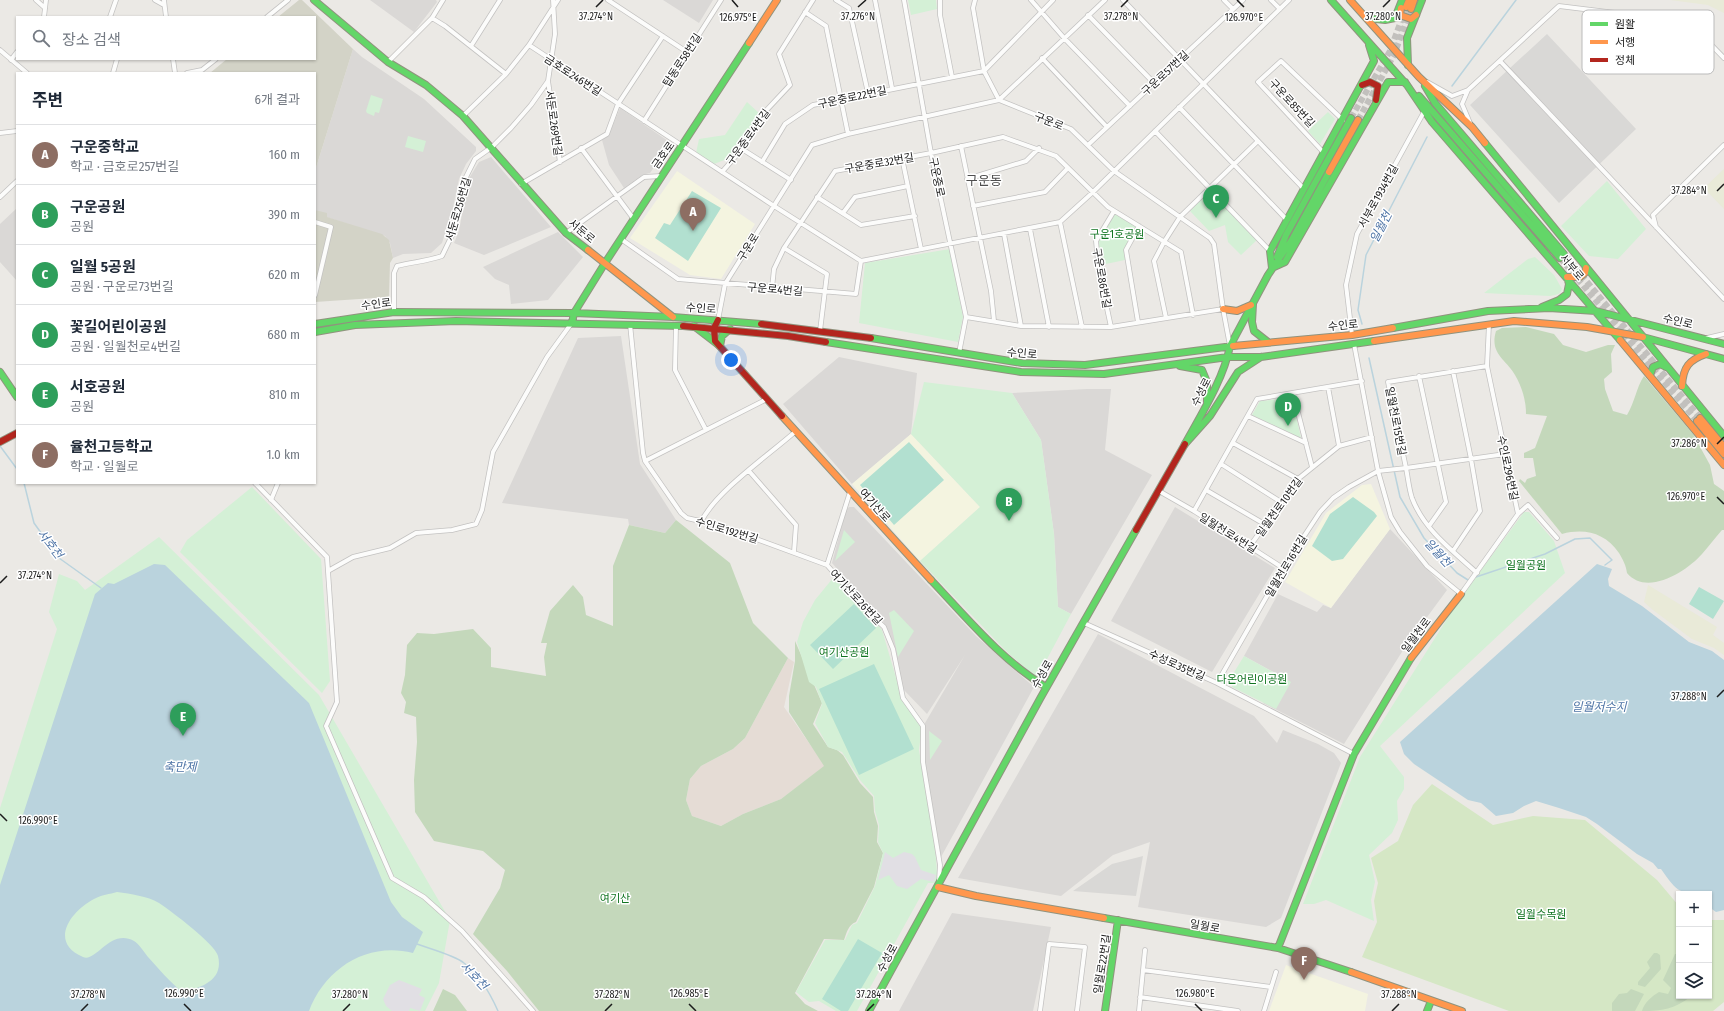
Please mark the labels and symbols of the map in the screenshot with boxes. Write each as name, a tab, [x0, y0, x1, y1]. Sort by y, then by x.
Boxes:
legend	[1582, 10, 1714, 74]
text: 37.274°N	[579, 11, 613, 23]
text: 37.276°N	[841, 11, 875, 23]
text: 37.278°N	[1104, 11, 1138, 23]
text: 37.280°N	[1365, 11, 1401, 23]
text: 126.975°E	[719, 12, 757, 24]
text: 126.970°E	[1225, 12, 1264, 24]
text: 원활	[1615, 18, 1635, 31]
street label: 탑동로58번길	[660, 31, 705, 89]
text: 서행	[1615, 36, 1635, 49]
street label: 구운로57번길	[1139, 48, 1192, 99]
street label: 금호로246번길	[542, 52, 604, 99]
text: 정체	[1615, 54, 1635, 67]
street label: 구운로85번길	[1266, 77, 1317, 130]
street label: 구운중로22번길	[816, 84, 888, 111]
street label: 서둔로269번길	[542, 89, 565, 157]
street label: 구운중로4번길	[724, 107, 773, 168]
street label: 구운로	[1032, 110, 1065, 133]
street label: 금호로	[649, 139, 677, 171]
street label: 구운중로32번길	[843, 151, 915, 176]
street label: 구운중로	[926, 156, 947, 198]
street label: 서부로1934번길	[1356, 162, 1401, 230]
district label: 구운동	[966, 173, 1002, 188]
street label: 서둔로256번길	[443, 176, 474, 243]
pin: C	[1203, 185, 1229, 218]
text: 37.284°N	[1671, 185, 1707, 197]
pin: A	[680, 198, 706, 231]
water label: 일월천	[1367, 207, 1396, 245]
street label: 서둔로	[566, 217, 597, 246]
park label: 구운1호공원	[1090, 228, 1144, 241]
street label: 구운로	[735, 231, 762, 264]
street label: 구운로86번길	[1090, 247, 1113, 310]
street label: 서부로	[1557, 252, 1586, 283]
street label: 구운로4번길	[747, 281, 803, 298]
street label: 수인로	[360, 296, 392, 313]
street label: 수인로	[685, 301, 717, 316]
street label: 수인로	[1662, 312, 1694, 331]
street label: 수인로	[1327, 317, 1359, 334]
street label: 수인로	[1006, 346, 1038, 361]
your location	[721, 350, 741, 370]
street label: 수성로	[1189, 376, 1214, 409]
street label: 일월천로15번길	[1382, 385, 1409, 457]
pin: D	[1275, 393, 1301, 426]
street label: 수인로296번길	[1494, 434, 1521, 502]
text: 37.286°N	[1671, 438, 1707, 450]
street label: 일월천로10번길	[1253, 475, 1305, 540]
street label: 여기산로	[856, 486, 893, 525]
pin: B	[996, 488, 1022, 521]
text: 126.970°E	[1667, 491, 1706, 503]
street label: 일월천로4번길	[1196, 510, 1259, 556]
street label: 수인로192번길	[694, 515, 760, 546]
water label: 서호천	[34, 527, 67, 563]
street label: 일월천로16번길	[1263, 533, 1310, 600]
water label: 일월천	[1422, 536, 1456, 571]
park label: 일월공원	[1506, 559, 1546, 572]
street label: 여기산로26번길	[827, 567, 885, 628]
text: 37.274°N	[18, 570, 52, 582]
street label: 일월천로	[1399, 615, 1434, 655]
park label: 여기산공원	[819, 646, 869, 659]
street label: 수성로35번길	[1146, 647, 1207, 684]
street label: 수성로	[1029, 658, 1056, 691]
park label: 다온어린이공원	[1217, 673, 1287, 686]
text: 37.288°N	[1671, 691, 1707, 703]
water label: 일월저수지	[1571, 700, 1628, 714]
pin: E	[170, 703, 196, 736]
water label: 축만제	[163, 760, 199, 774]
text: 126.990°E	[18, 815, 58, 827]
park label: 여기산	[600, 892, 630, 905]
park label: 일월수목원	[1516, 908, 1566, 921]
street label: 일월로	[1189, 917, 1221, 936]
street label: 일월로22번길	[1091, 933, 1114, 995]
street label: 수성로	[874, 942, 900, 975]
pin: F	[1291, 947, 1317, 980]
water label: 서호천	[457, 959, 492, 994]
text: 126.990°E	[164, 988, 204, 1000]
text: 126.985°E	[670, 988, 709, 1000]
text: 126.980°E	[1175, 988, 1215, 1000]
text: 37.278°N	[71, 989, 105, 1001]
text: 37.280°N	[332, 989, 368, 1001]
text: 37.282°N	[594, 989, 630, 1001]
text: 37.284°N	[856, 989, 892, 1001]
text: 37.288°N	[1381, 989, 1417, 1001]

